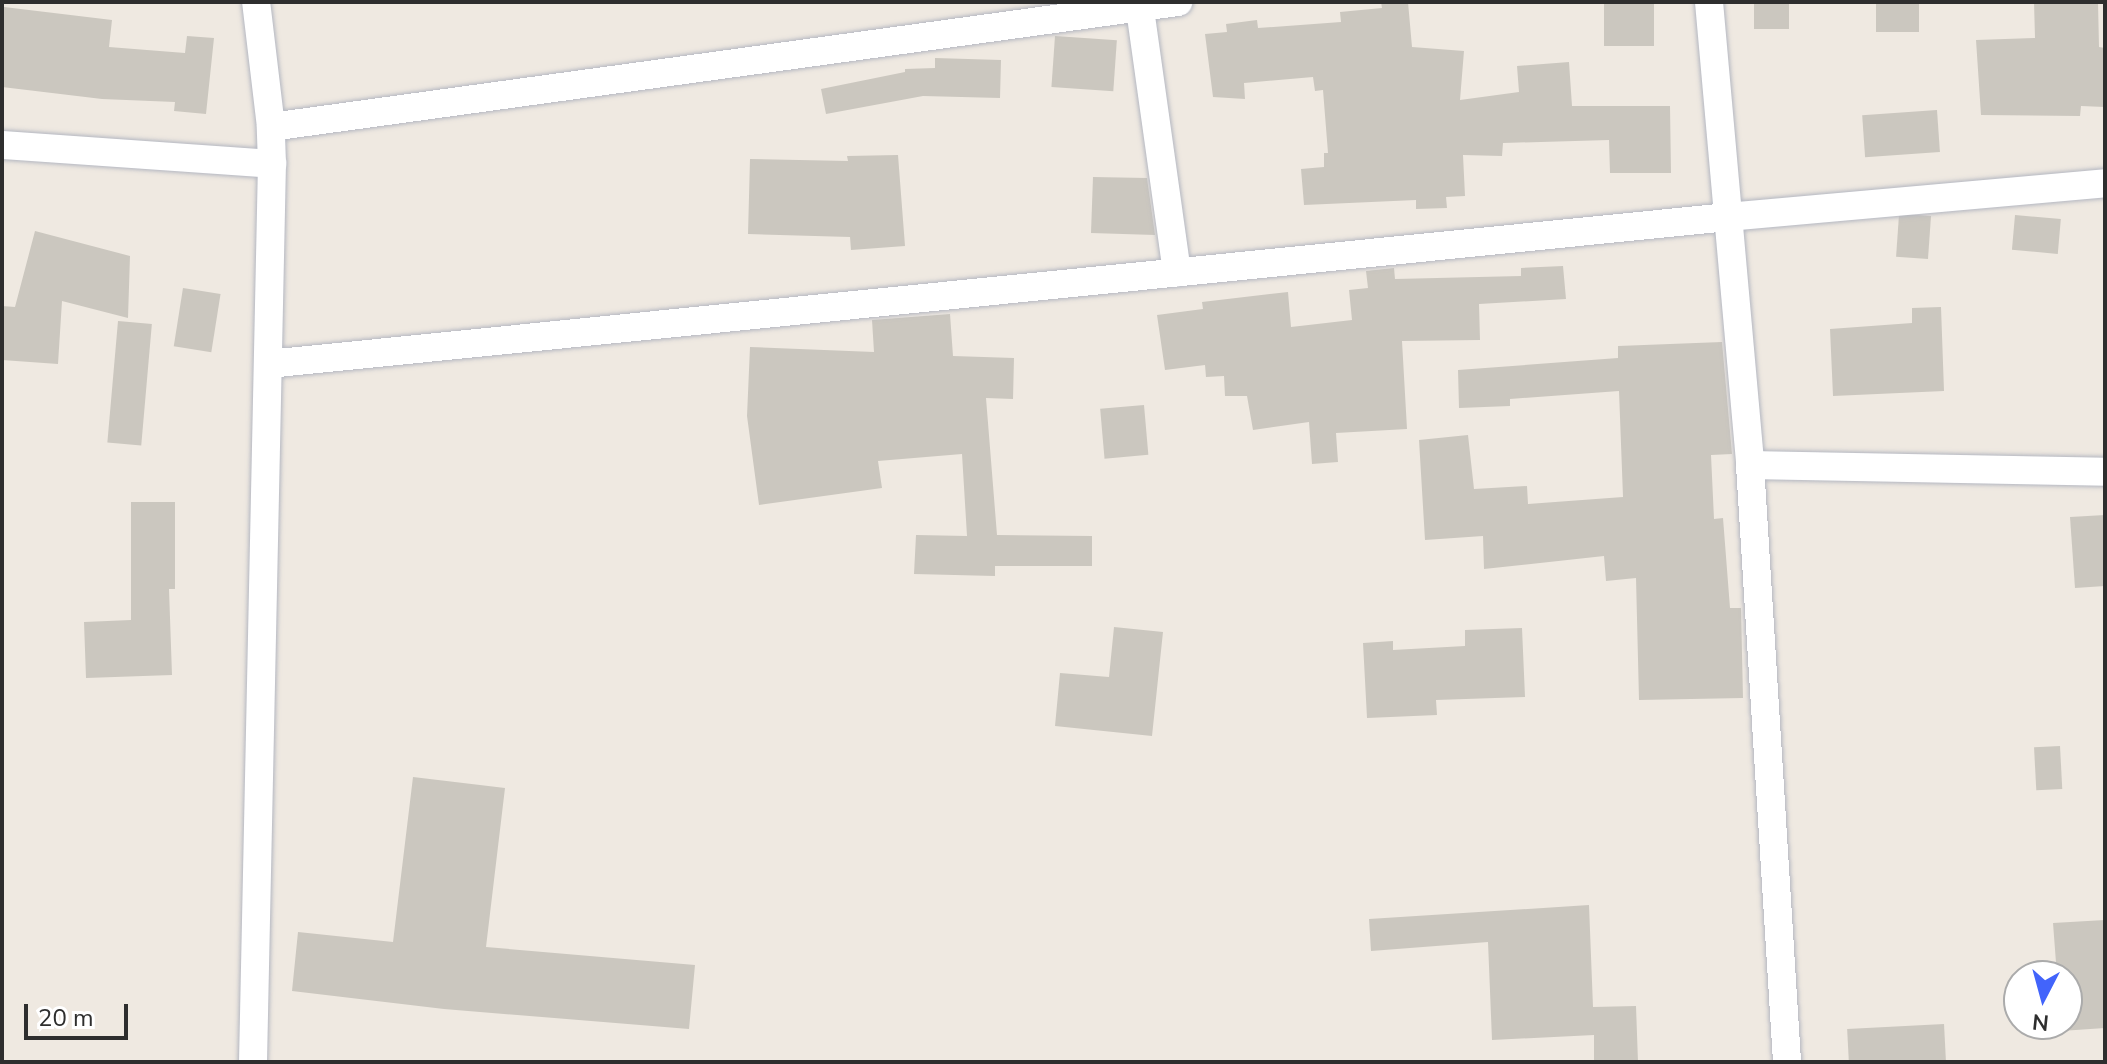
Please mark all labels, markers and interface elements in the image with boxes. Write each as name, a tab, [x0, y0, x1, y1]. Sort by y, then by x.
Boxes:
north arrow	[2003, 960, 2083, 1040]
scale bar	[28, 988, 132, 1038]
text: 20 m	[38, 1002, 94, 1034]
text: N	[2031, 1006, 2050, 1038]

